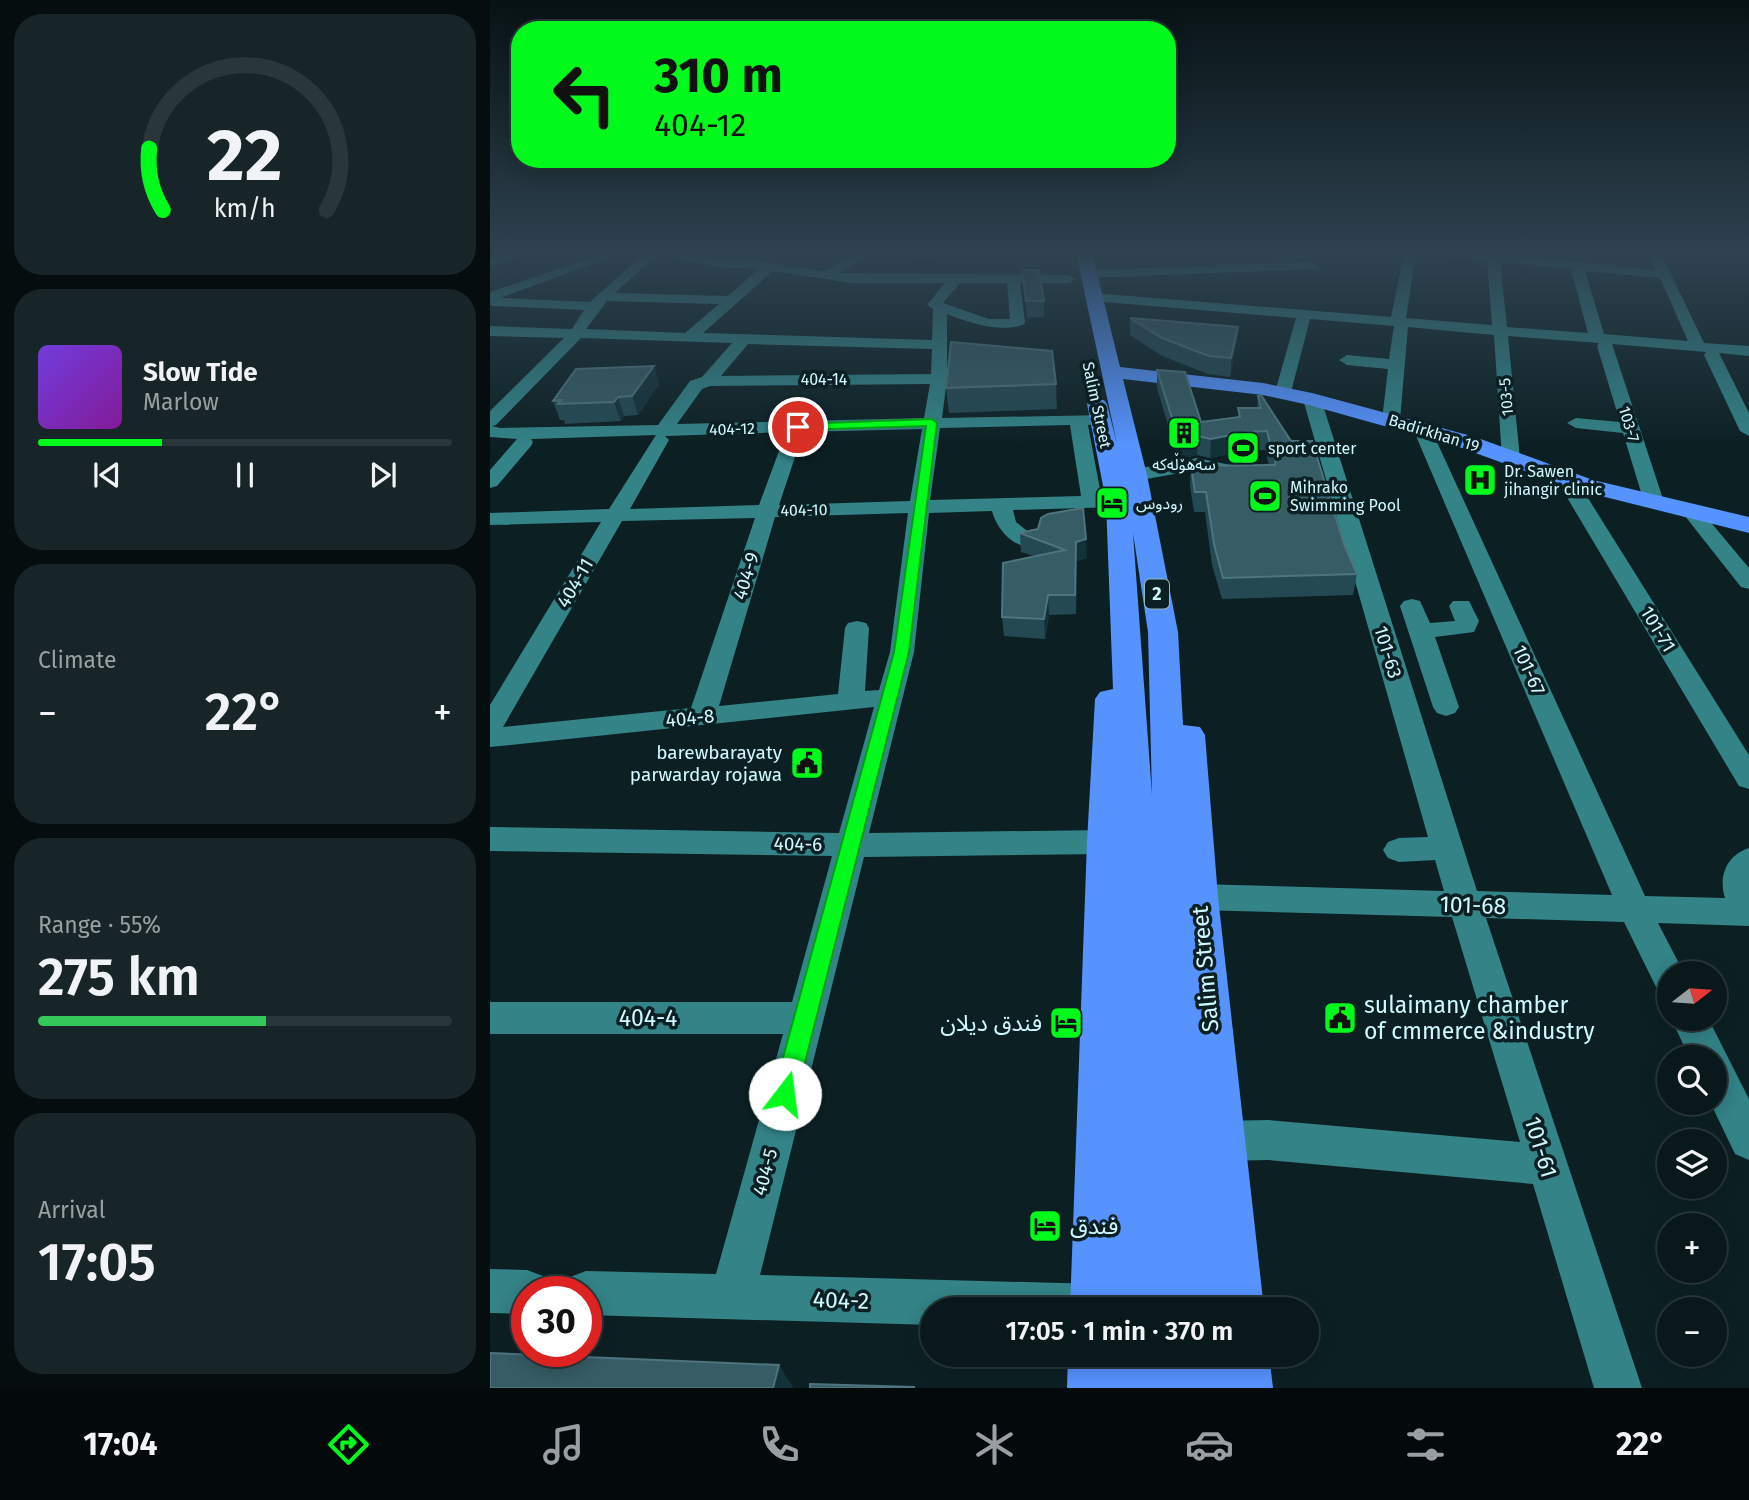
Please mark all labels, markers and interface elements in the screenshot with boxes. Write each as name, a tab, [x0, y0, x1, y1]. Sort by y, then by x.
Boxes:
text: 310 m	[654, 46, 783, 105]
icon: left	[539, 49, 630, 140]
text: 404-12	[654, 106, 746, 144]
text: 22	[207, 113, 283, 200]
text: km/h	[214, 194, 276, 224]
text: Slow Tide	[143, 357, 258, 388]
street label: Salim Street	[1079, 360, 1115, 450]
street label: 404-14	[801, 370, 848, 389]
street label: 103-5	[1495, 377, 1517, 417]
text: Marlow	[143, 388, 219, 416]
pin	[768, 397, 828, 457]
street label: 103-7	[1615, 404, 1643, 444]
icon: arrive	[779, 408, 817, 446]
street label: Badirkhan 19	[1386, 410, 1482, 456]
building icon: سەهۆڵەکە	[1165, 414, 1203, 452]
street label: 404-12	[709, 419, 755, 439]
sports icon: sport center	[1224, 429, 1262, 467]
place label: sport center	[1268, 439, 1357, 458]
place label: سەهۆڵەکە	[1152, 452, 1216, 474]
icon: previous	[88, 456, 126, 494]
icon: pause	[226, 456, 264, 494]
icon: next	[364, 456, 402, 494]
hospital icon: Dr. Sawen jihangir clinic	[1461, 461, 1499, 499]
place label: Dr. Sawen jihangir clinic	[1503, 462, 1602, 499]
sports icon: Mihrako Swimming Pool	[1246, 477, 1284, 515]
place label: Mihrako Swimming Pool	[1290, 478, 1401, 515]
hotel icon: رودوس	[1093, 484, 1131, 522]
place label: رودوس	[1136, 494, 1183, 513]
street label: 404-10	[780, 500, 828, 520]
street label: 404-9	[728, 550, 764, 602]
street label: 404-11	[552, 554, 598, 612]
road number: 2	[1145, 580, 1169, 608]
street label: 101-71	[1635, 602, 1681, 656]
street label: 101-63	[1369, 623, 1407, 681]
street label: 101-67	[1508, 641, 1550, 699]
text: Climate	[38, 646, 117, 674]
text: 22°	[205, 681, 285, 744]
text: −	[38, 690, 57, 736]
text: +	[433, 690, 452, 736]
street label: 404-8	[664, 704, 716, 732]
place label: barewbarayaty parwarday rojawa	[630, 741, 783, 786]
public building icon: barewbarayaty parwarday rojawa	[788, 744, 826, 782]
street label: 404-6	[773, 832, 823, 856]
street label: 101-68	[1439, 890, 1507, 920]
street label: Salim Street	[1185, 904, 1224, 1033]
text: Range · 55%	[38, 911, 161, 939]
text: 275 km	[38, 946, 200, 1009]
north arrow	[1657, 961, 1727, 1031]
map controls	[1657, 961, 1727, 1367]
place label: sulaimany chamber of cmmerce &industry	[1364, 991, 1595, 1045]
public building icon: sulaimany chamber of cmmerce &industry	[1321, 999, 1359, 1037]
street label: 404-4	[619, 1004, 677, 1032]
hotel icon: فندق ديلان	[1047, 1004, 1085, 1042]
place label: فندق ديلان	[940, 1009, 1042, 1037]
button: search	[1657, 1045, 1727, 1115]
position arrow	[748, 1057, 822, 1131]
street label: 101-61	[1518, 1113, 1564, 1181]
button: layers	[1657, 1129, 1727, 1199]
street label: 404-5	[748, 1146, 782, 1198]
text: Arrival	[38, 1196, 105, 1224]
hotel icon: فندق	[1026, 1207, 1064, 1245]
place label: فندق	[1070, 1212, 1118, 1240]
button: +	[1657, 1213, 1727, 1283]
text: 17:05	[38, 1231, 156, 1294]
speed limit sign: 30	[511, 1276, 602, 1367]
street label: 404-2	[812, 1285, 870, 1315]
button: −	[1657, 1297, 1727, 1367]
text: 17:05 · 1 min · 370 m	[1006, 1316, 1233, 1347]
icon: directions	[324, 1420, 373, 1469]
icon: music	[539, 1420, 588, 1469]
icon: phone	[755, 1420, 804, 1469]
icon: climate	[970, 1420, 1019, 1469]
icon: car	[1185, 1420, 1234, 1469]
icon: filters	[1401, 1420, 1450, 1469]
text: 17:04	[83, 1425, 157, 1463]
text: 22°	[1616, 1425, 1666, 1463]

